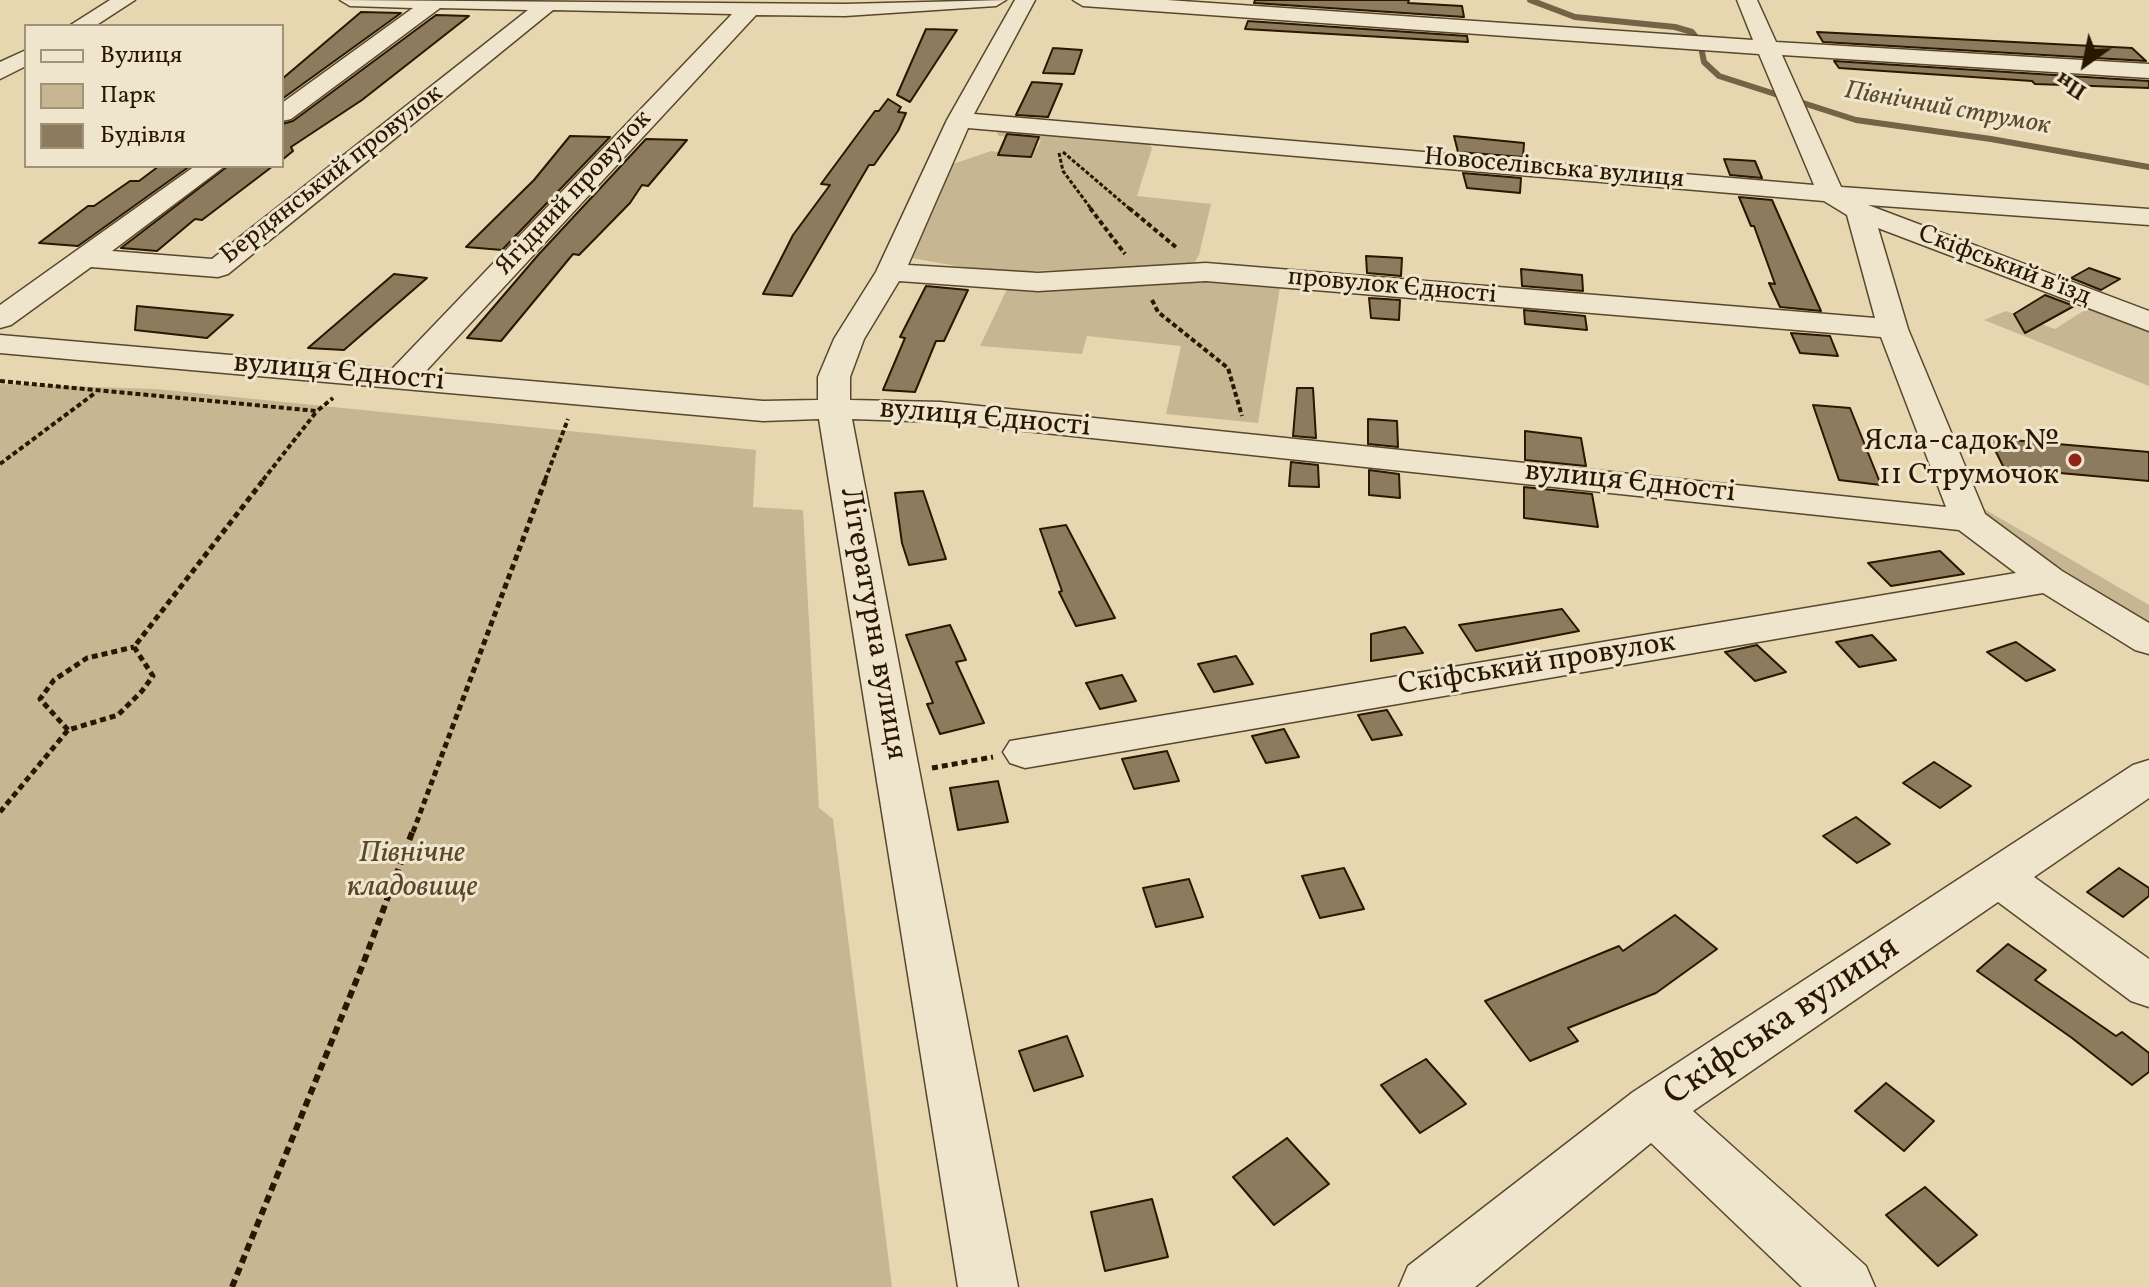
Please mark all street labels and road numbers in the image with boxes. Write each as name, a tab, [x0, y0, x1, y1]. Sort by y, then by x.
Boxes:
street label: Бердянський провулок	[216, 80, 450, 272]
street label: Ягідний провулок	[490, 105, 660, 283]
street label: Новоселівська вулиця	[1423, 143, 1685, 197]
street label: Скіфський в'їзд	[1913, 220, 2095, 314]
street label: провулок Єдності	[1286, 263, 1498, 313]
street label: вулиця Єдності	[232, 347, 446, 401]
street label: вулиця Єдності	[878, 393, 1092, 447]
street label: вулиця Єдності	[1523, 455, 1737, 513]
street label: Літературна вулиця	[829, 485, 913, 763]
street label: Скіфський провулок	[1396, 626, 1678, 706]
street label: Скіфська вулиця	[1657, 928, 1909, 1118]

